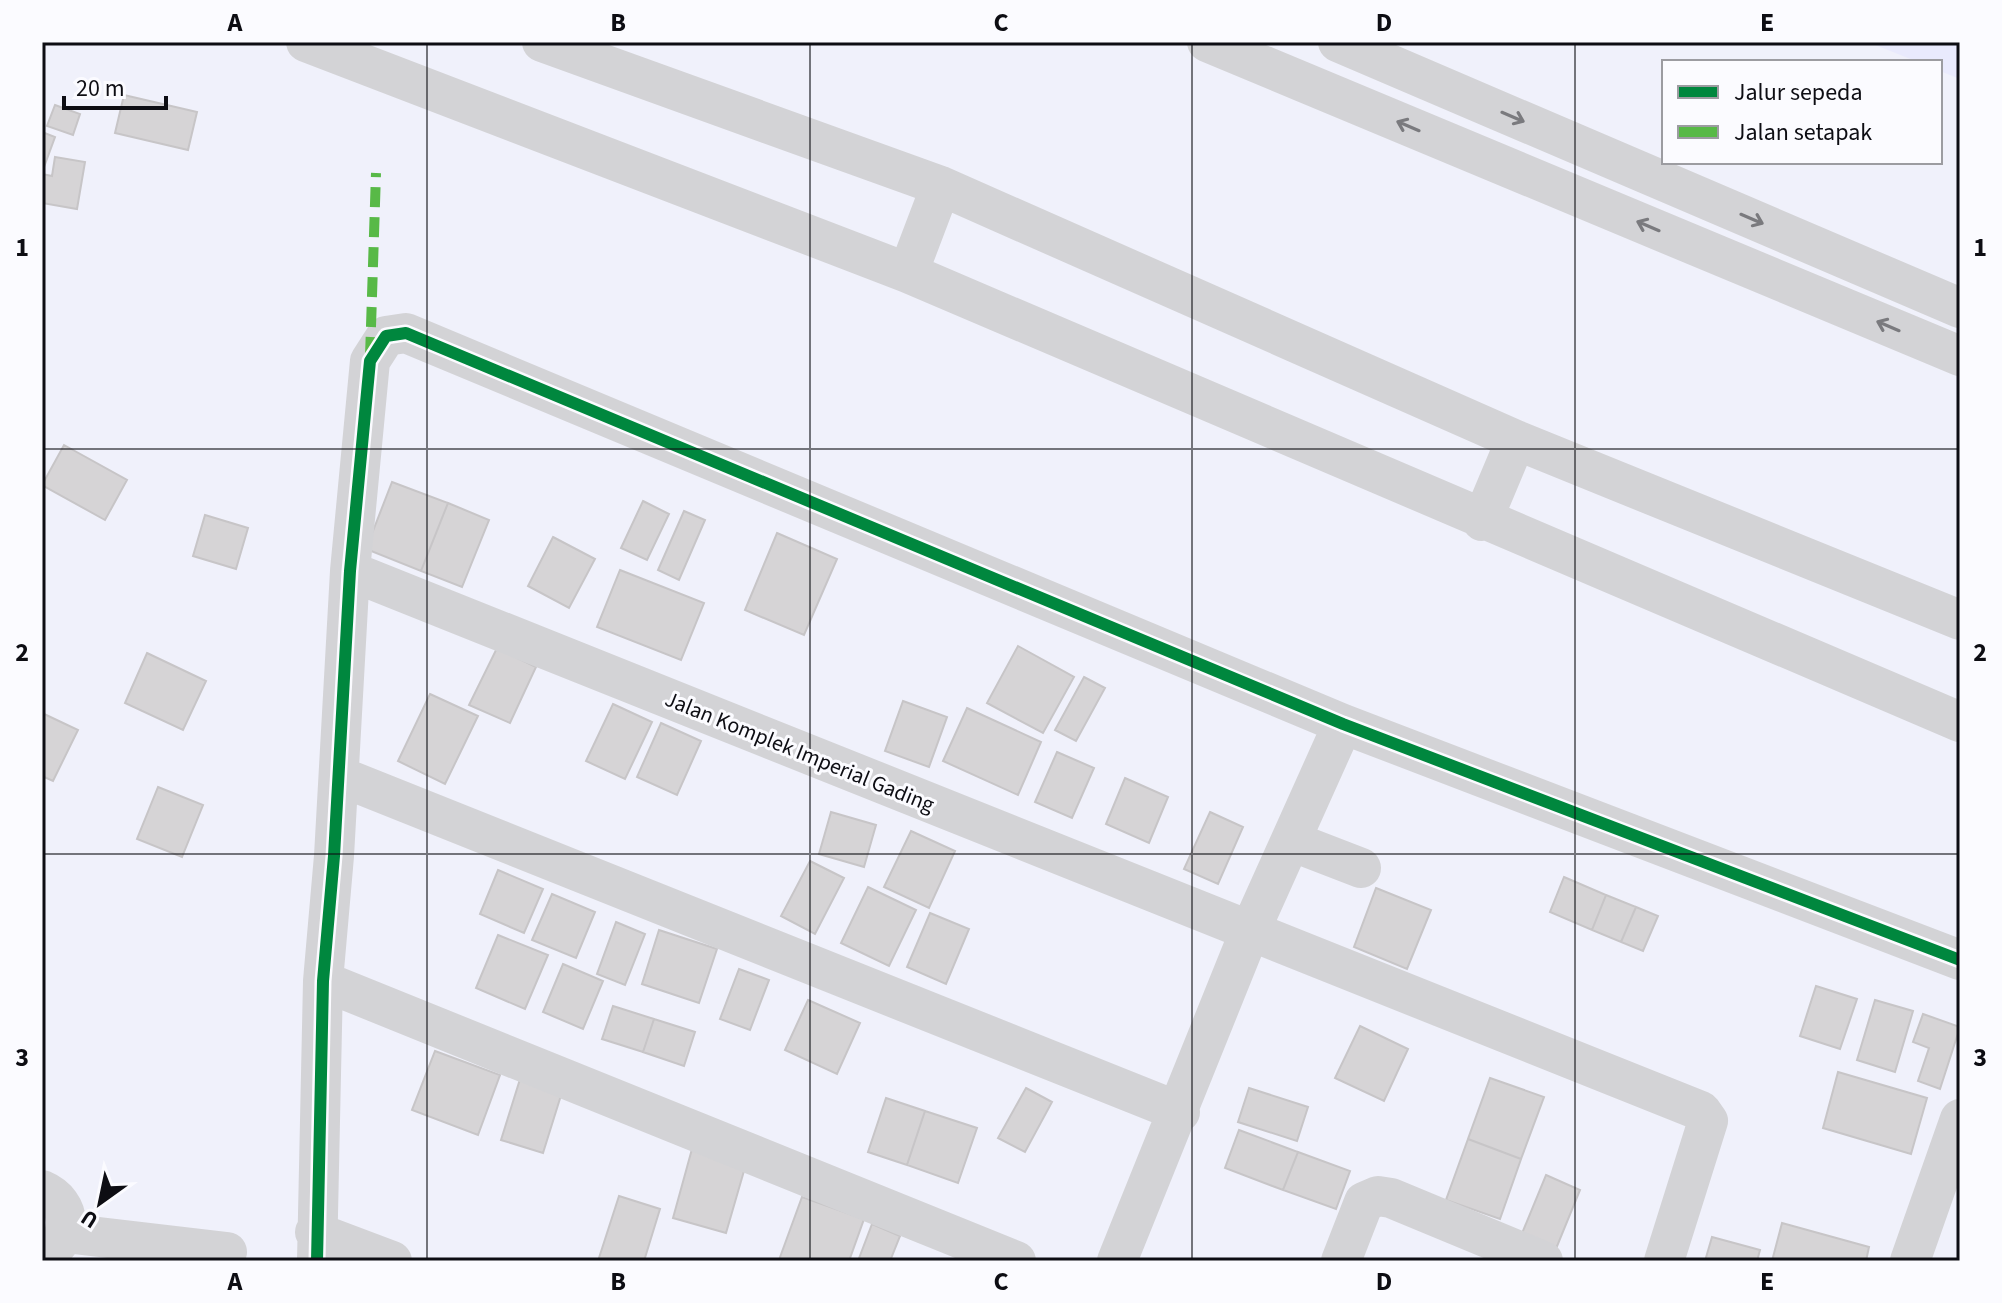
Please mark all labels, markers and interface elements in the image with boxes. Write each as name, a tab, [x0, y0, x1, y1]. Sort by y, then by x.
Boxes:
text: A	[227, 4, 244, 41]
text: B	[610, 4, 626, 41]
text: C	[993, 4, 1009, 41]
text: D	[1376, 4, 1392, 41]
text: E	[1760, 4, 1774, 41]
scale bar	[64, 60, 166, 110]
legend	[1662, 60, 1942, 164]
text: 20 m	[76, 71, 125, 106]
text: Jalur sepeda	[1734, 75, 1863, 110]
one-way arrow	[1500, 110, 1525, 125]
text: Jalan setapak	[1734, 115, 1872, 150]
one-way arrow	[1396, 117, 1421, 132]
one-way arrow	[1739, 212, 1764, 227]
one-way arrow	[1636, 217, 1661, 232]
text: 1	[15, 229, 29, 266]
text: 1	[1973, 229, 1987, 266]
one-way arrow	[1876, 317, 1901, 332]
text: 2	[15, 634, 29, 671]
text: 2	[1973, 634, 1987, 671]
street label: Jalan Komplek Imperial Gading	[660, 683, 939, 821]
text: 3	[15, 1039, 29, 1076]
text: 3	[1973, 1039, 1987, 1076]
north arrow	[60, 1163, 140, 1243]
text: U	[75, 1202, 105, 1236]
text: A	[227, 1263, 244, 1300]
text: B	[610, 1263, 626, 1300]
text: C	[993, 1263, 1009, 1300]
text: D	[1376, 1263, 1392, 1300]
text: E	[1760, 1263, 1774, 1300]

